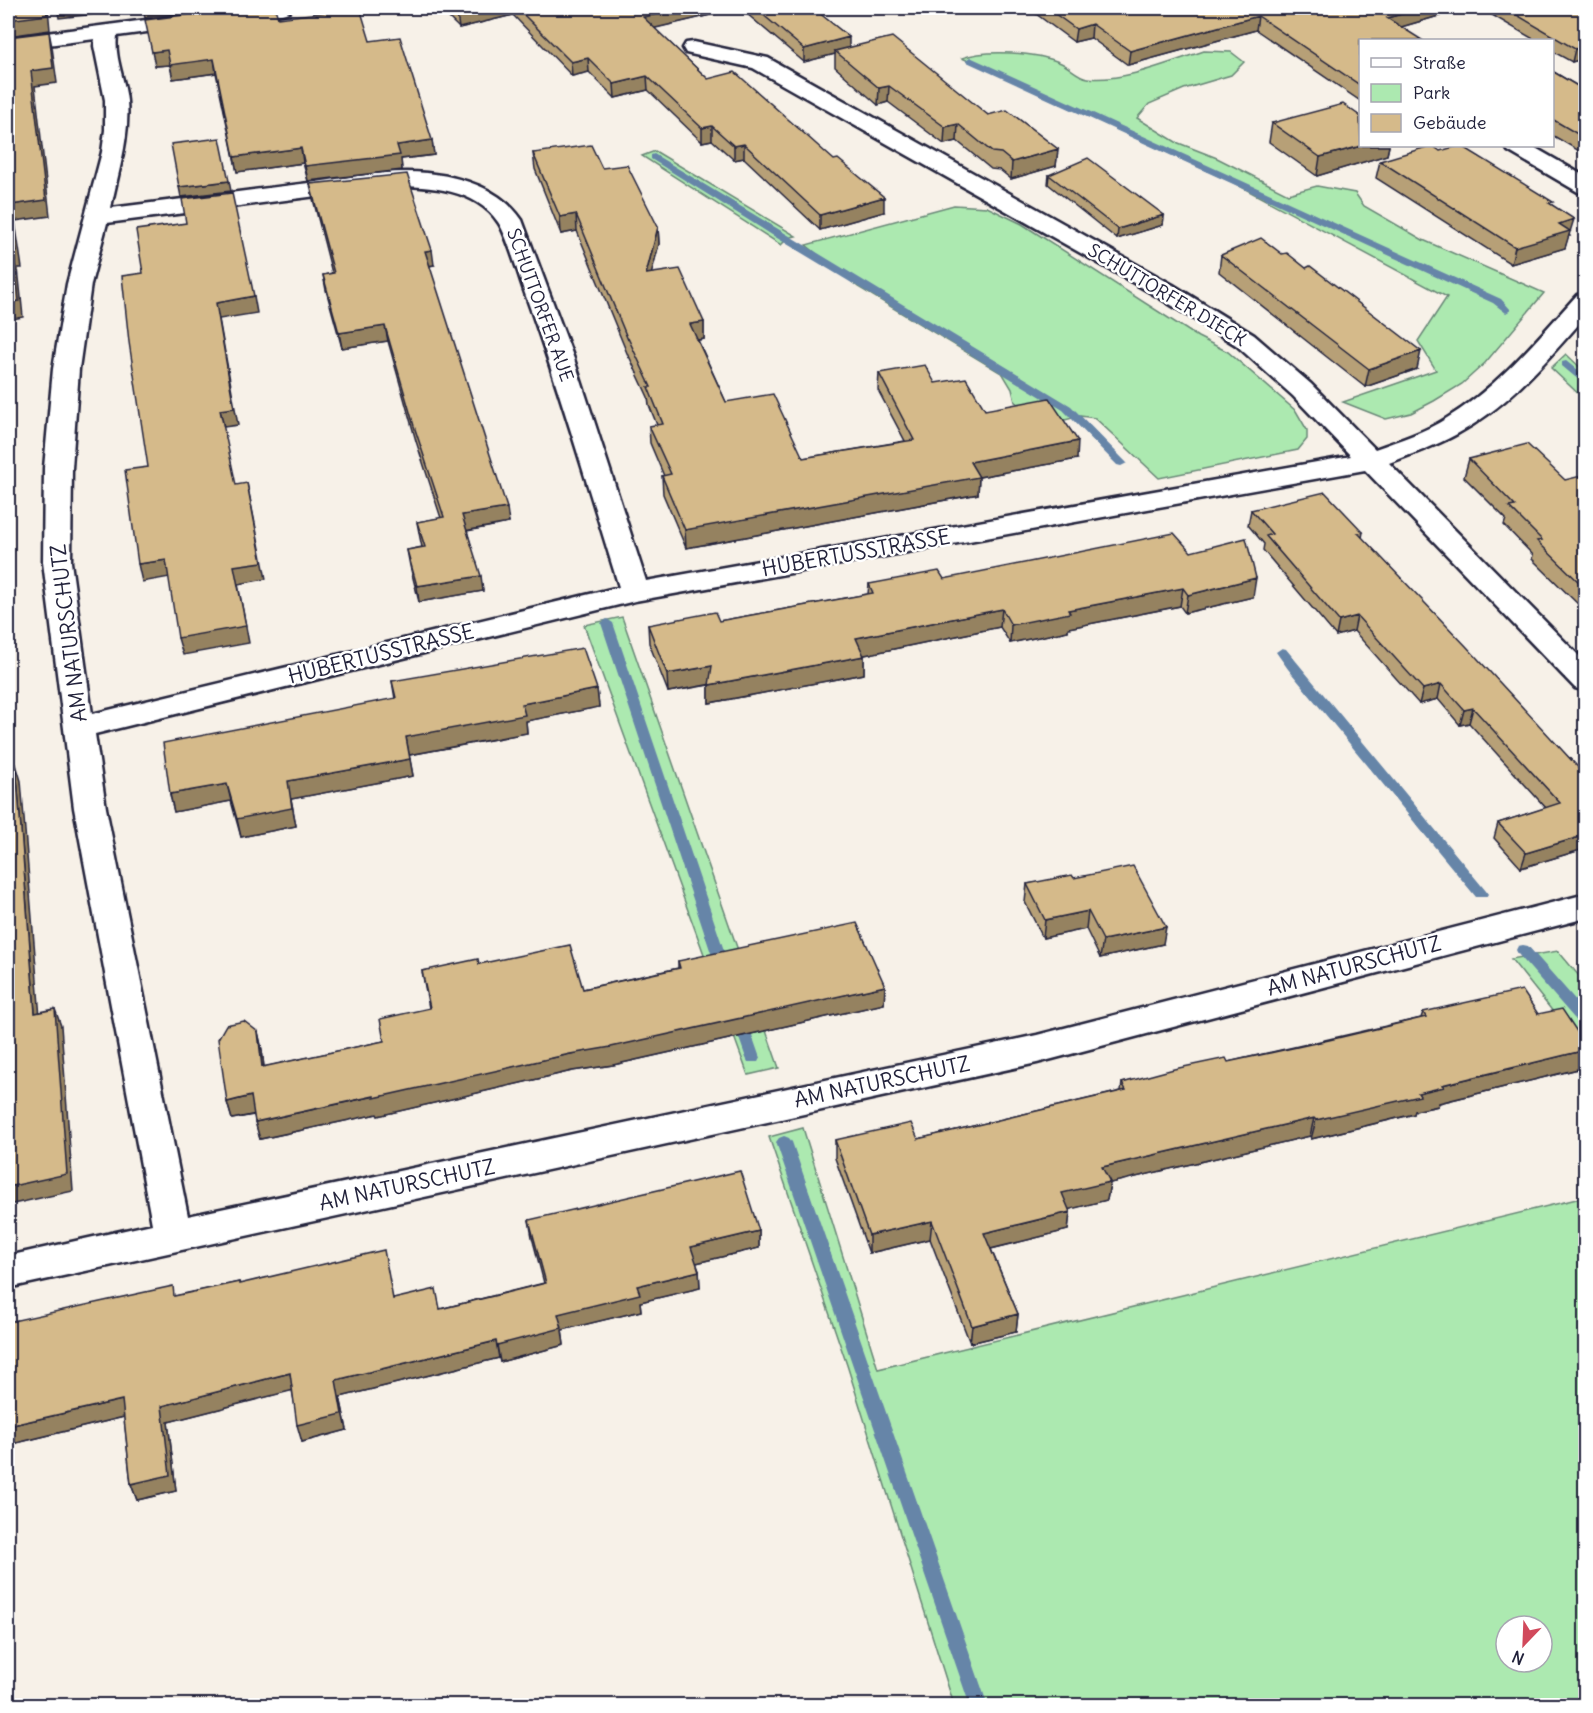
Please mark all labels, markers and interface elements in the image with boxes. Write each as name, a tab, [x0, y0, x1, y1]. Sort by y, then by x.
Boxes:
legend	[1359, 39, 1554, 147]
text: Straße	[1413, 51, 1466, 74]
text: Park	[1413, 81, 1450, 104]
text: Gebäude	[1413, 111, 1486, 134]
street label: SCHUTTORFER AUE	[502, 225, 579, 385]
street label: SCHUTTORFER DIECK	[1084, 238, 1251, 351]
street label: HUBERTUSSTRASSE	[760, 523, 952, 582]
street label: AM NATURSCHUTZ	[44, 543, 93, 723]
street label: HUBERTUSSTRASSE	[285, 617, 477, 690]
street label: AM NATURSCHUTZ	[1264, 929, 1444, 1002]
street label: AM NATURSCHUTZ	[792, 1050, 972, 1113]
street label: AM NATURSCHUTZ	[317, 1153, 497, 1216]
north arrow	[1494, 1614, 1554, 1674]
text: N	[1509, 1646, 1527, 1669]

